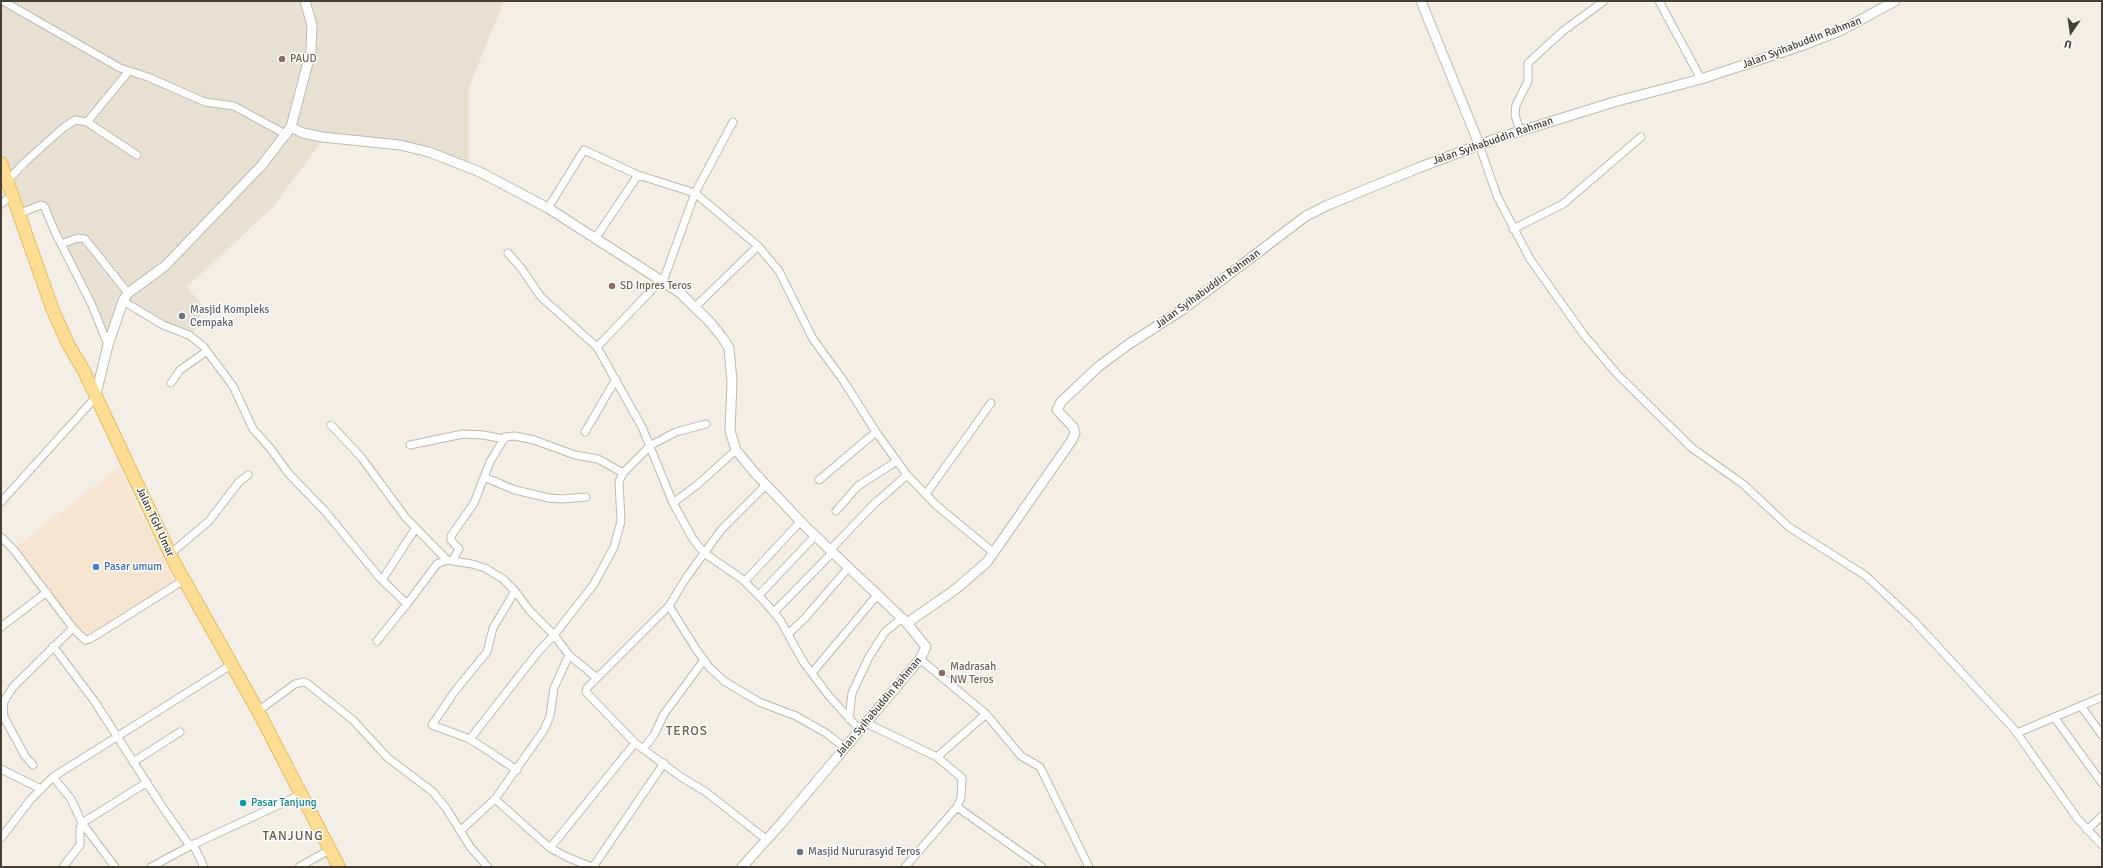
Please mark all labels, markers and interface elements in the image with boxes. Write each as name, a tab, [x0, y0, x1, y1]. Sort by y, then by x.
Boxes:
north arrow	[2051, 12, 2091, 52]
street label: Jalan Syihabuddin Rahman	[1741, 14, 1863, 72]
text: U	[2063, 37, 2073, 51]
place label: PAUD	[290, 52, 317, 66]
marker: PAUD	[277, 54, 287, 64]
street label: Jalan Syihabuddin Rahman	[1431, 114, 1555, 168]
street label: Jalan Syihabuddin Rahman	[1153, 247, 1263, 331]
place label: SD Inpres Teros	[620, 279, 692, 293]
marker: SD Inpres Teros	[607, 281, 617, 291]
place label: Masjid Kompleks Cempaka	[190, 303, 269, 329]
marker: Masjid Kompleks Cempaka	[177, 311, 187, 321]
street label: Jalan TGH Umar	[133, 485, 177, 559]
place label: Pasar umum	[104, 560, 162, 574]
marker: Pasar umum	[91, 562, 101, 572]
street label: Jalan Syihabuddin Rahman	[833, 654, 925, 760]
place label: Madrasah NW Teros	[950, 660, 996, 686]
marker: Madrasah NW Teros	[937, 668, 947, 678]
district label: TEROS	[666, 724, 708, 740]
place label: Pasar Tanjung	[251, 796, 316, 810]
marker: Pasar Tanjung	[238, 798, 248, 808]
district label: TANJUNG	[262, 829, 324, 845]
place label: Masjid Nururasyid Teros	[808, 845, 920, 859]
marker: Masjid Nururasyid Teros	[795, 847, 805, 857]

